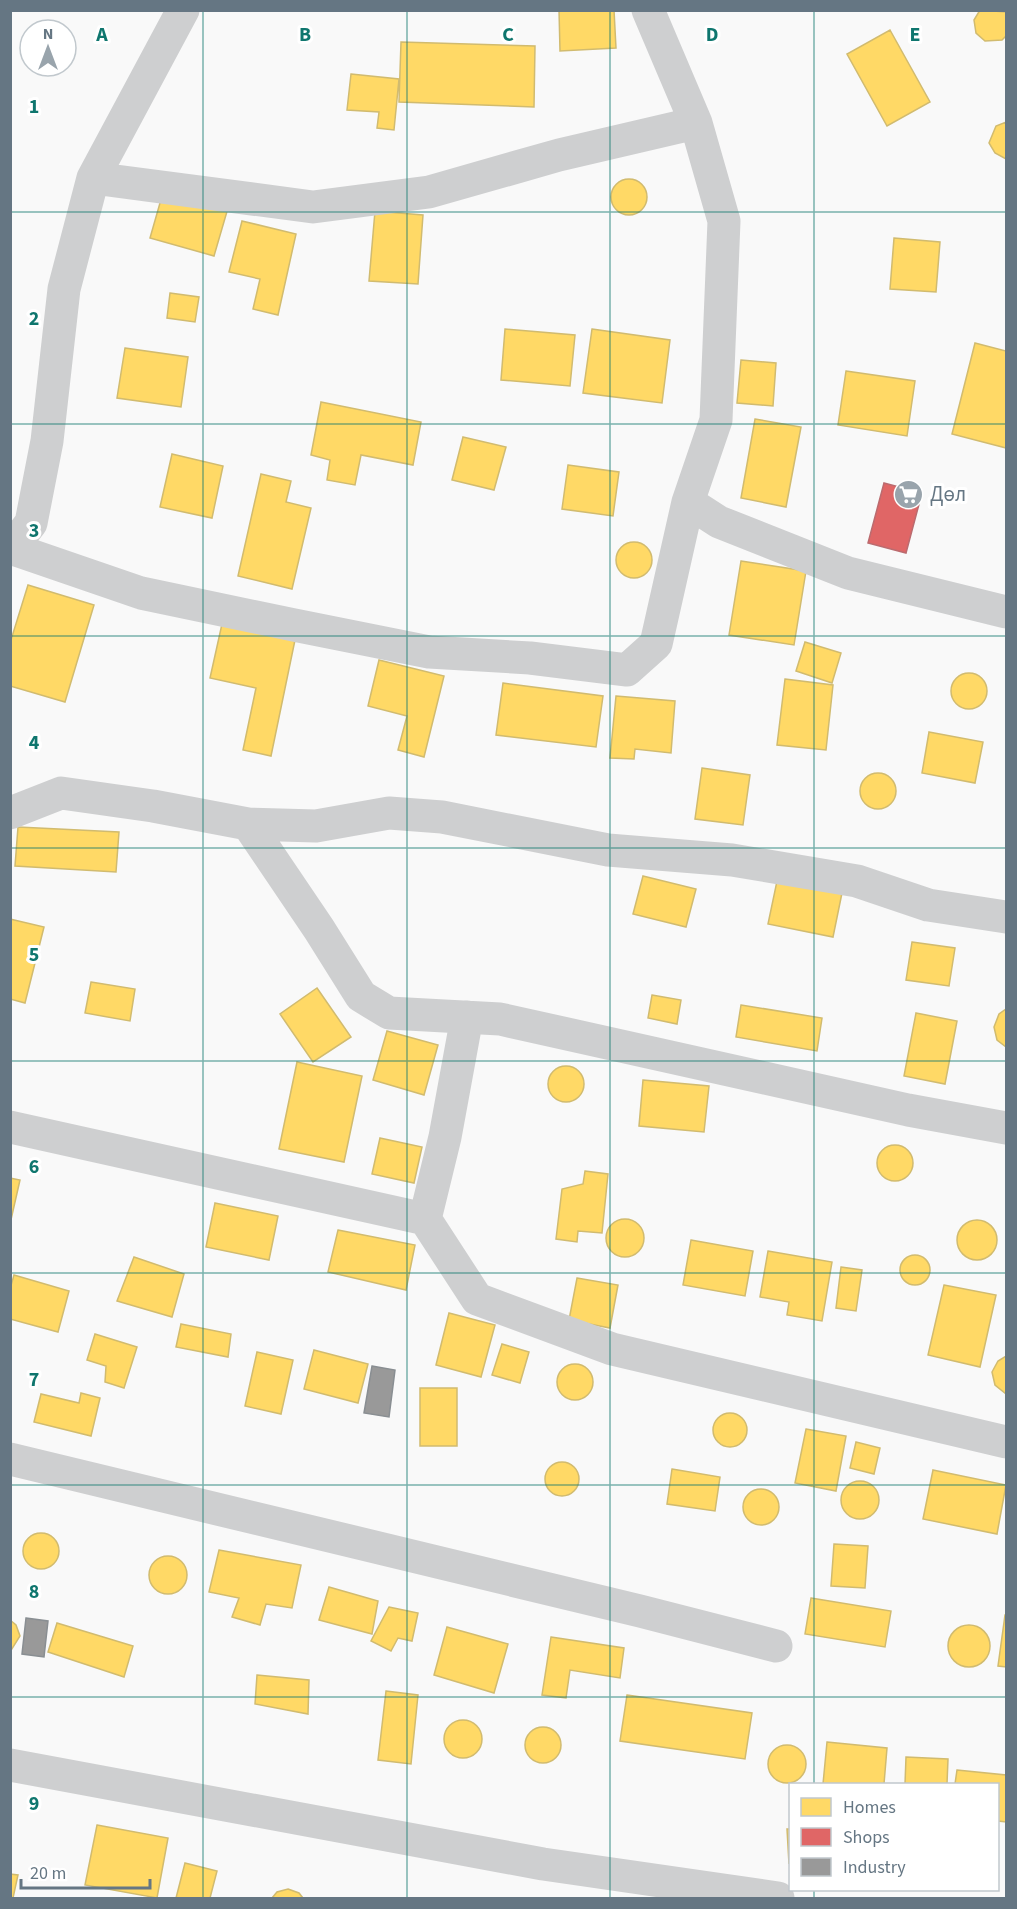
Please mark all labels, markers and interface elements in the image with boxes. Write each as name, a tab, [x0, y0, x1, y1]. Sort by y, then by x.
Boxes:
north arrow	[18, 18, 78, 78]
text: A	[95, 21, 108, 49]
text: B	[299, 21, 311, 49]
text: C	[502, 21, 514, 49]
text: D	[706, 21, 718, 49]
text: E	[910, 21, 920, 49]
text: N	[43, 23, 53, 45]
text: 1	[29, 93, 39, 121]
text: 2	[29, 305, 39, 333]
supermarket icon: Дөл	[893, 478, 925, 510]
place label: Дөл	[930, 479, 966, 509]
text: 3	[29, 517, 39, 545]
text: 4	[29, 729, 40, 757]
text: 5	[29, 941, 39, 969]
text: 6	[29, 1153, 39, 1181]
text: 7	[29, 1366, 39, 1394]
text: 8	[29, 1578, 39, 1606]
legend	[789, 1783, 999, 1891]
text: 9	[29, 1790, 39, 1818]
text: Homes	[843, 1795, 896, 1820]
text: Shops	[843, 1825, 890, 1850]
scale bar	[21, 1852, 150, 1890]
text: Industry	[843, 1855, 906, 1880]
text: 20 m	[30, 1861, 66, 1886]

